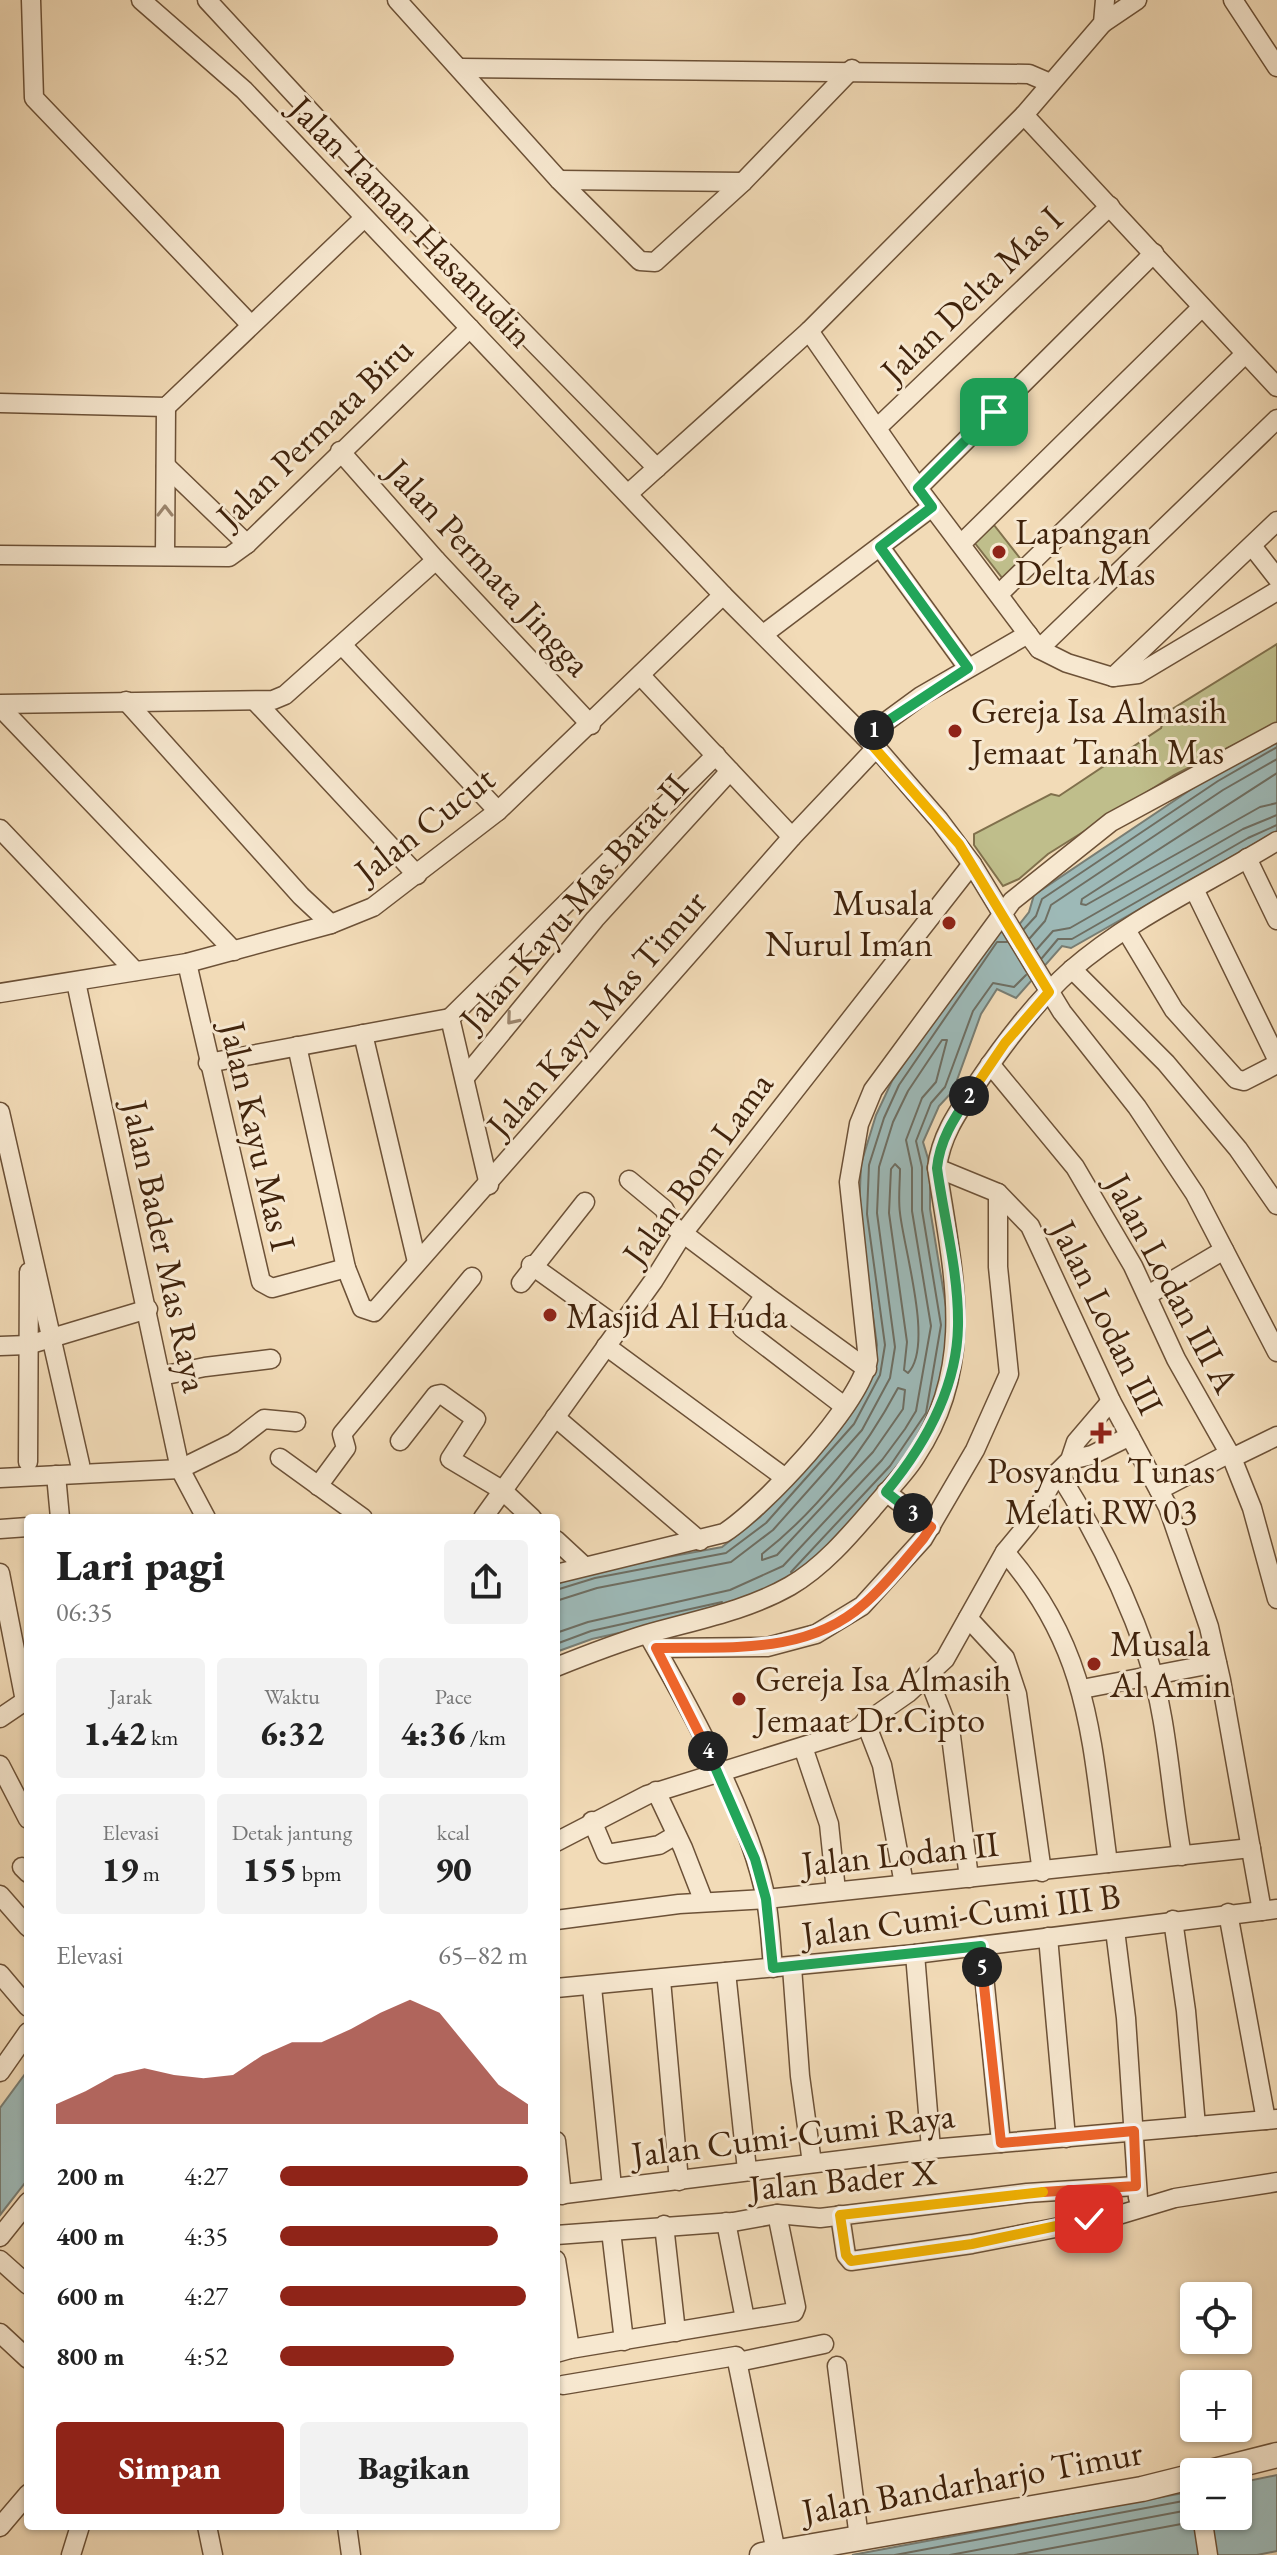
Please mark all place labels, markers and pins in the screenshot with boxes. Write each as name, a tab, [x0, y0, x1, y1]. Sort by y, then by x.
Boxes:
pin	[960, 378, 1028, 446]
place label: Lapangan Delta Mas	[1015, 508, 1155, 596]
marker: Lapangan Delta Mas	[990, 543, 1008, 561]
place label: Gereja Isa Almasih Jemaat Tanah Mas	[968, 687, 1227, 775]
pin: 1	[854, 710, 894, 750]
marker: Gereja Isa Almasih Jemaat Tanah Mas	[946, 722, 964, 740]
place label: Musala Nurul Iman	[765, 879, 934, 967]
marker: Musala Nurul Iman	[940, 914, 958, 932]
pin: 2	[949, 1076, 989, 1116]
place label: Masjid Al Huda	[566, 1292, 788, 1339]
marker: Masjid Al Huda	[541, 1306, 559, 1324]
marker: Posyandu Tunas Melati RW 03	[1090, 1422, 1112, 1444]
place label: Posyandu Tunas Melati RW 03	[987, 1447, 1215, 1535]
pin: 3	[893, 1493, 933, 1533]
place label: Musala Al Amin	[1109, 1620, 1232, 1708]
place label: Gereja Isa Almasih Jemaat Dr.Cipto	[752, 1655, 1011, 1743]
marker: Musala Al Amin	[1085, 1655, 1103, 1673]
marker: Gereja Isa Almasih Jemaat Dr.Cipto	[730, 1690, 748, 1708]
pin: 4	[688, 1731, 728, 1771]
pin: 5	[962, 1947, 1002, 1987]
pin	[1055, 2185, 1123, 2253]

